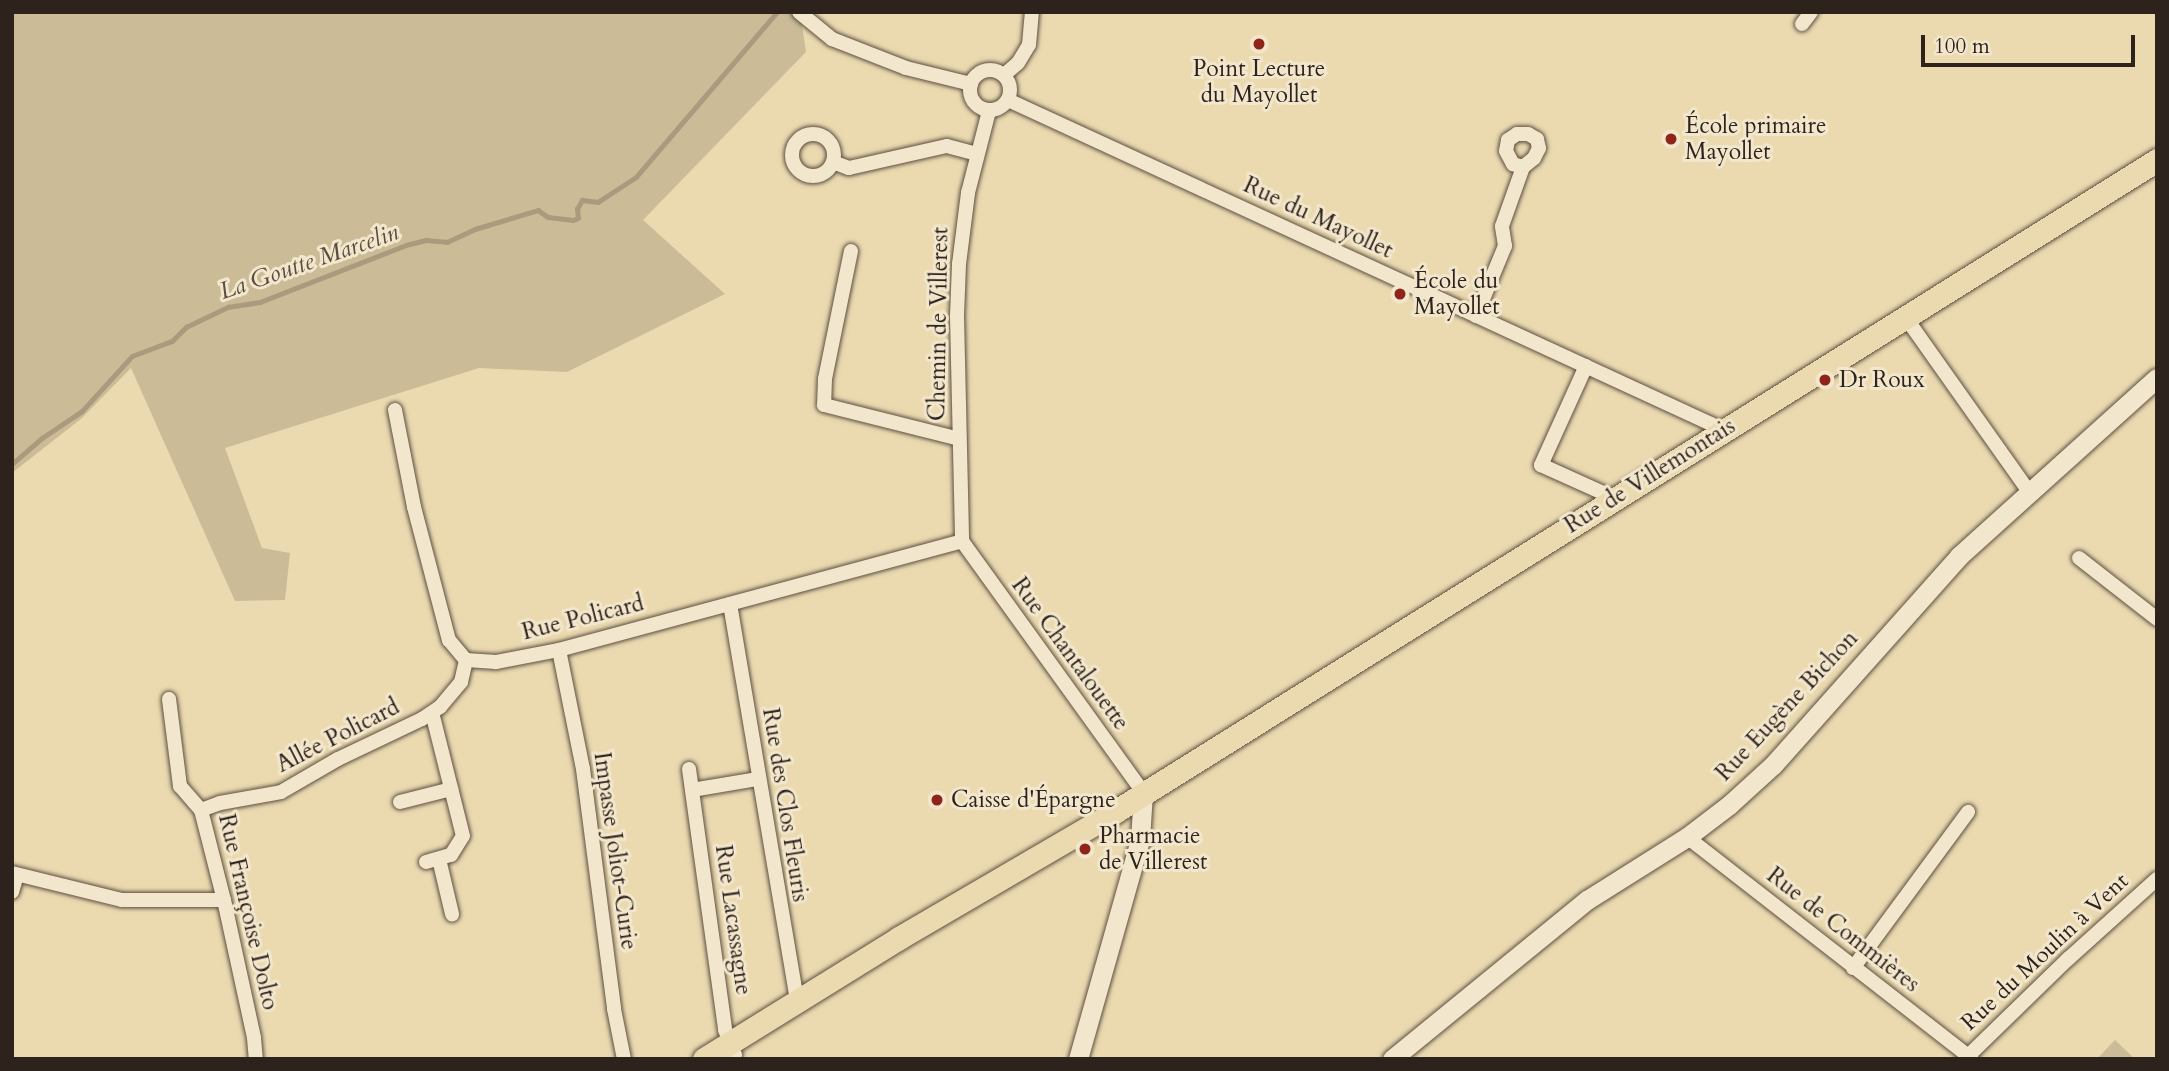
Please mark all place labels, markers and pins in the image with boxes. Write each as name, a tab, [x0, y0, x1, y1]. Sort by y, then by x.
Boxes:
marker: Point Lecture du Mayollet	[1251, 36, 1267, 52]
place label: Point Lecture du Mayollet	[1193, 55, 1325, 109]
place label: École primaire Mayollet	[1685, 112, 1826, 166]
marker: École primaire Mayollet	[1663, 131, 1679, 147]
place label: École du Mayollet	[1414, 267, 1500, 321]
marker: École du Mayollet	[1392, 286, 1408, 302]
place label: Dr Roux	[1839, 366, 1925, 394]
marker: Dr Roux	[1817, 372, 1833, 388]
place label: Caisse d'Épargne	[951, 786, 1116, 814]
marker: Caisse d'Épargne	[929, 792, 945, 808]
place label: Pharmacie de Villerest	[1099, 822, 1207, 876]
marker: Pharmacie de Villerest	[1077, 841, 1093, 857]

